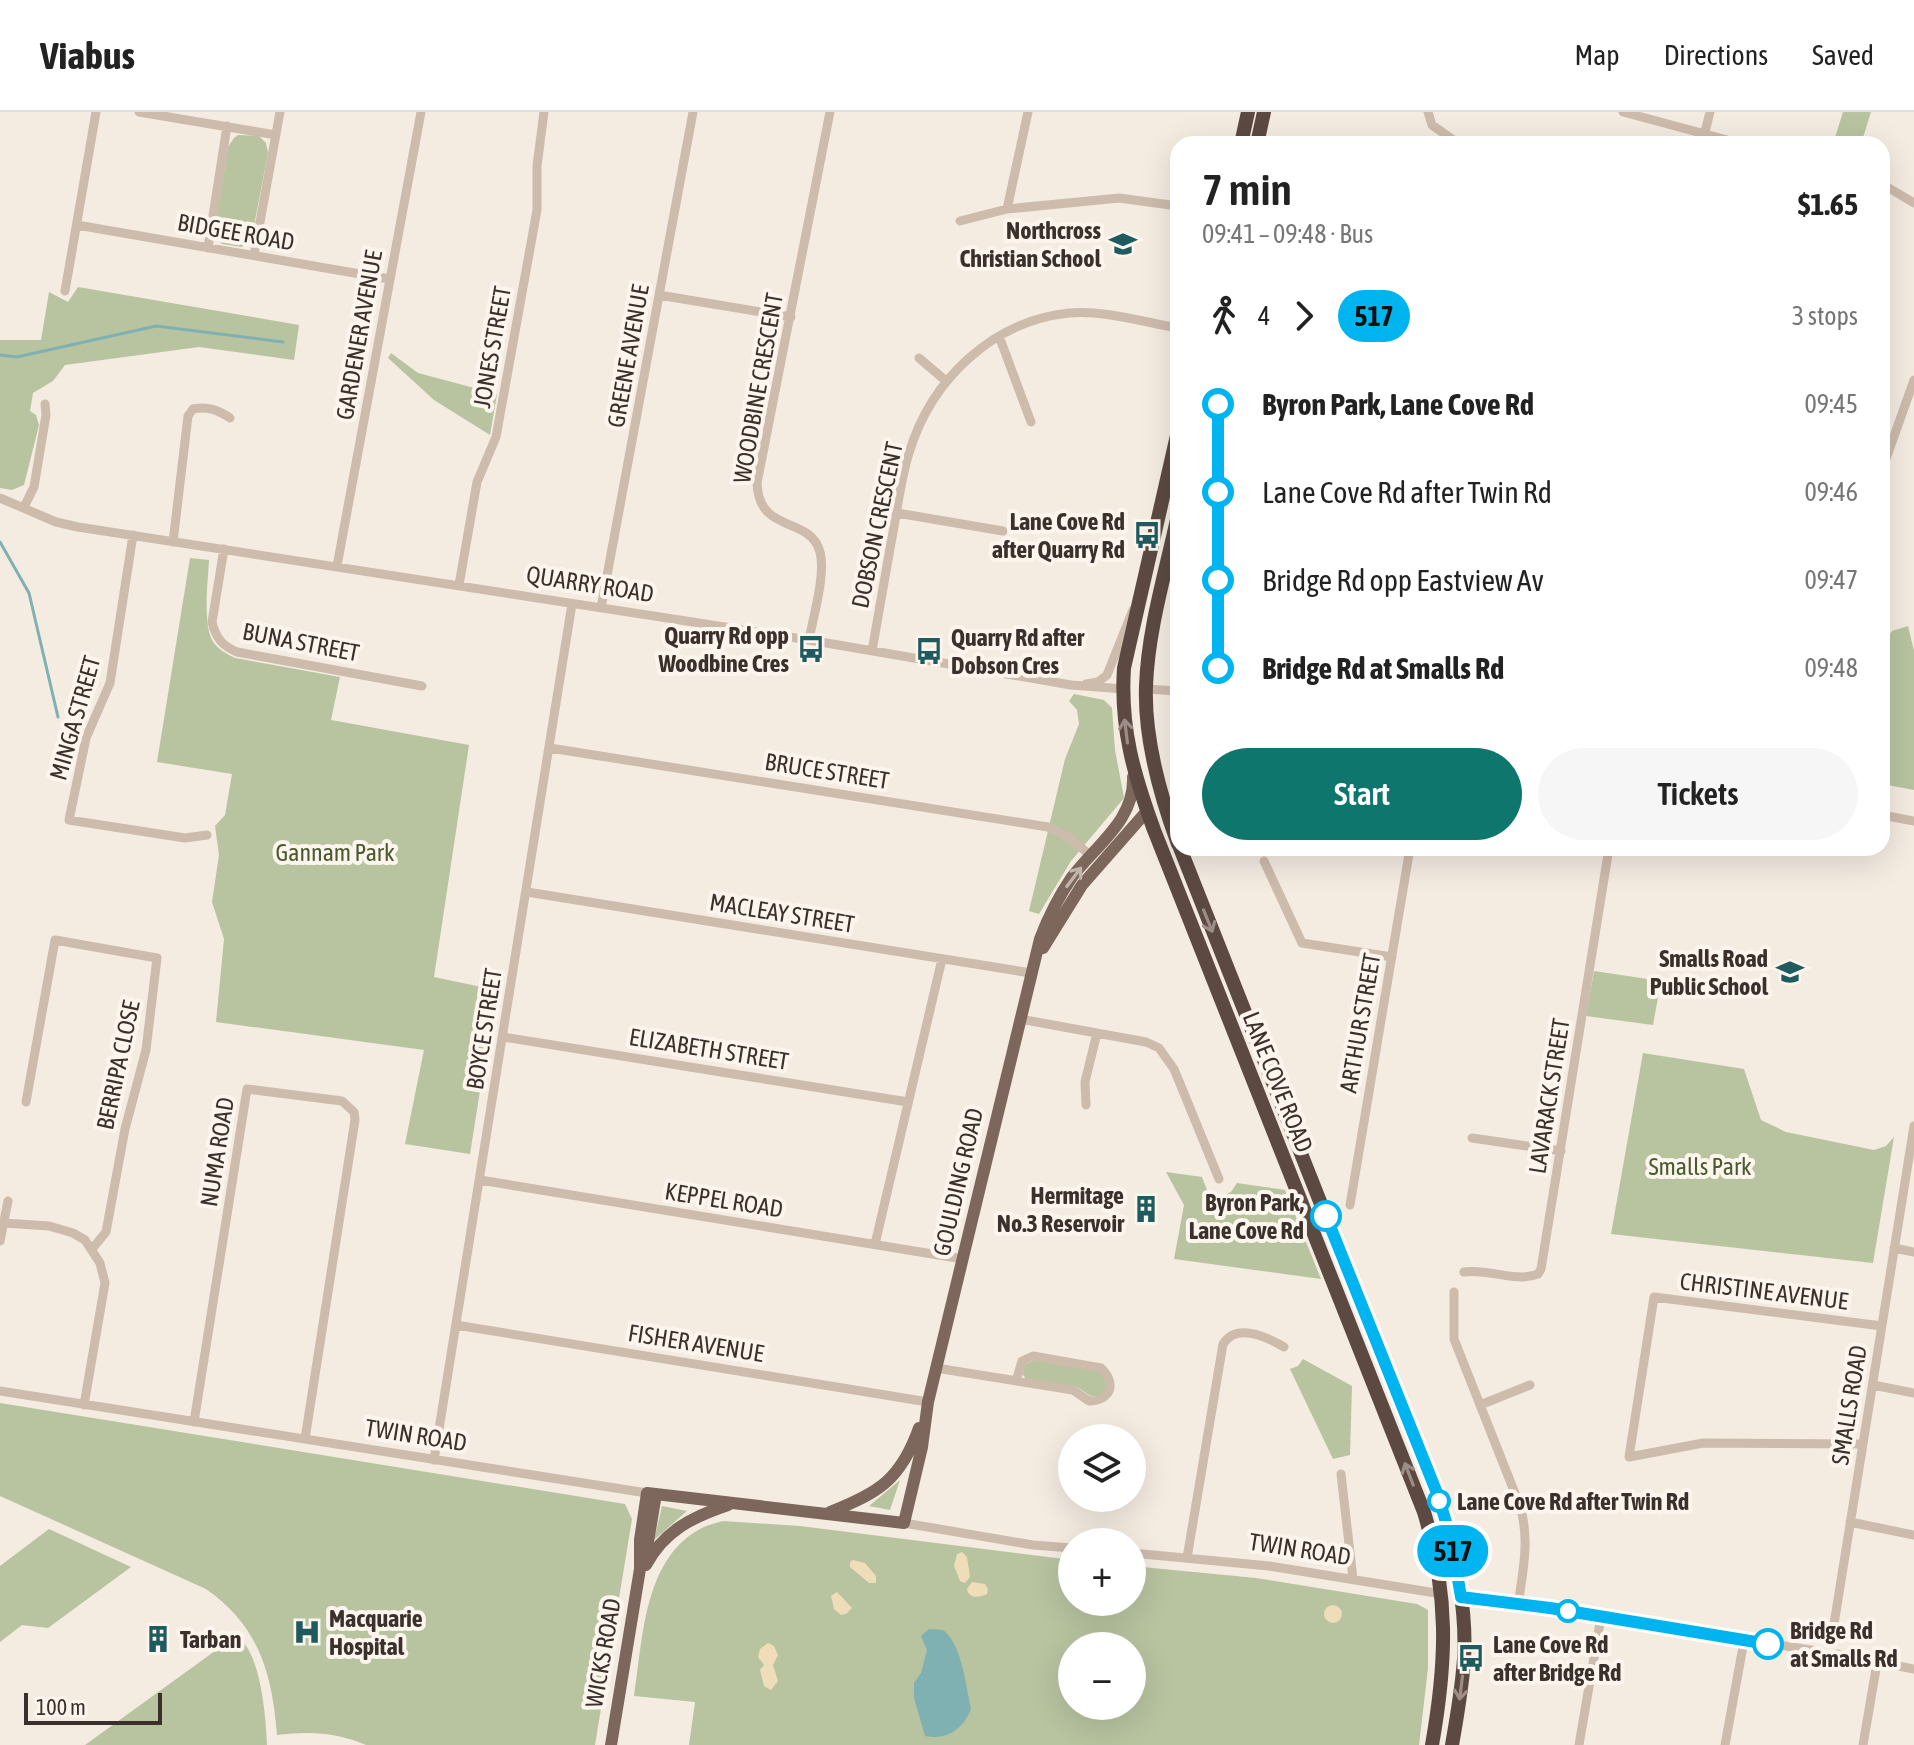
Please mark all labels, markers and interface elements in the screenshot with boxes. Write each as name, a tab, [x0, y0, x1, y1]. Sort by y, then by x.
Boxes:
text: Viabus	[40, 34, 135, 77]
text: Map	[1575, 39, 1620, 71]
text: Directions	[1664, 39, 1768, 71]
text: Saved	[1812, 39, 1874, 71]
text: 7 min	[1202, 164, 1292, 214]
text: $1.65	[1798, 187, 1858, 221]
street label: BIDGEE ROAD	[175, 208, 297, 256]
place label: Northcross Christian School	[959, 217, 1102, 272]
text: 09:41 – 09:48 · Bus	[1202, 219, 1373, 249]
school or university icon: Northcross Christian School	[1108, 229, 1138, 259]
street label: GARDENER AVENUE	[331, 248, 387, 422]
street label: GREENE AVENUE	[602, 282, 654, 430]
street label: JONES STREET	[468, 284, 516, 410]
street label: WOODBINE CRESCENT	[728, 290, 788, 485]
icon: walk	[1202, 294, 1246, 338]
icon: forward	[1282, 294, 1326, 338]
text: 517	[1354, 300, 1394, 332]
text: 4	[1258, 301, 1270, 331]
text: 3 stops	[1792, 301, 1858, 331]
text: Byron Park, Lane Cove Rd	[1262, 387, 1534, 421]
text: 09:45	[1804, 389, 1858, 419]
street label: DOBSON CRESCENT	[846, 439, 908, 611]
text: Lane Cove Rd after Twin Rd	[1262, 475, 1552, 509]
text: 09:46	[1804, 477, 1858, 507]
place label: Lane Cove Rd after Quarry Rd	[992, 508, 1125, 563]
bus stop icon: Lane Cove Rd after Quarry Rd	[1132, 520, 1162, 550]
street label: QUARRY ROAD	[524, 561, 656, 607]
text: Bridge Rd opp Eastview Av	[1262, 563, 1544, 597]
text: 09:47	[1804, 565, 1858, 595]
street label: BUNA STREET	[240, 617, 362, 667]
place label: Quarry Rd opp Woodbine Cres	[657, 622, 790, 677]
place label: Quarry Rd after Dobson Cres	[951, 624, 1085, 679]
bus stop icon: Quarry Rd opp Woodbine Cres	[796, 634, 826, 664]
bus stop icon: Quarry Rd after Dobson Cres	[914, 636, 944, 666]
text: Bridge Rd at Smalls Rd	[1262, 651, 1504, 685]
street label: MINGA STREET	[44, 652, 106, 783]
text: 09:48	[1804, 653, 1858, 683]
one-way arrow	[1118, 719, 1133, 745]
street label: BRUCE STREET	[763, 748, 892, 794]
button: Start	[1202, 748, 1522, 840]
button: Tickets	[1538, 748, 1858, 840]
park label: Gannam Park	[276, 839, 395, 866]
one-way arrow	[1065, 867, 1082, 888]
street label: MACLEAY STREET	[708, 888, 857, 938]
one-way arrow	[1202, 908, 1216, 933]
place label: Smalls Road Public School	[1650, 945, 1769, 1000]
street label: ARTHUR STREET	[1334, 951, 1386, 1095]
school or university icon: Smalls Road Public School	[1775, 957, 1805, 987]
street label: BOYCE STREET	[461, 966, 507, 1092]
street label: BERRIPA CLOSE	[91, 998, 145, 1132]
street label: LANE COVE ROAD	[1238, 1008, 1318, 1156]
street label: LAVARACK STREET	[1523, 1016, 1575, 1176]
street label: ELIZABETH STREET	[627, 1023, 791, 1075]
street label: NUMA ROAD	[195, 1095, 239, 1209]
street label: GOULDING ROAD	[928, 1105, 988, 1259]
park label: Smalls Park	[1648, 1153, 1752, 1180]
street label: KEPPEL ROAD	[663, 1177, 785, 1223]
place label: Hermitage No.3 Reservoir	[997, 1182, 1125, 1237]
place label: Byron Park, Lane Cove Rd	[1189, 1189, 1304, 1244]
building icon: Hermitage No.3 Reservoir	[1131, 1194, 1161, 1224]
marker: Byron Park, Lane Cove Rd	[1311, 1201, 1341, 1231]
street label: CHRISTINE AVENUE	[1678, 1267, 1850, 1315]
street label: FISHER AVENUE	[626, 1319, 766, 1367]
street label: SMALLS ROAD	[1826, 1343, 1872, 1467]
street label: TWIN ROAD	[363, 1414, 469, 1456]
map controls	[1058, 1424, 1146, 1720]
button: layers	[1058, 1424, 1146, 1512]
one-way arrow	[1401, 1462, 1415, 1487]
place label: Lane Cove Rd after Twin Rd	[1457, 1488, 1689, 1515]
marker: Lane Cove Rd after Twin Rd	[1428, 1490, 1450, 1512]
line badge: 517	[1407, 1525, 1499, 1577]
button: +	[1058, 1528, 1146, 1616]
street label: TWIN ROAD	[1247, 1528, 1353, 1570]
text: 517	[1433, 1535, 1473, 1567]
street label: WICKS ROAD	[580, 1596, 626, 1710]
unlabelled marker	[1557, 1600, 1579, 1622]
place label: Macquarie Hospital	[329, 1605, 423, 1660]
hospital icon: Macquarie Hospital	[292, 1617, 322, 1647]
place label: Bridge Rd at Smalls Rd	[1790, 1617, 1898, 1672]
building icon: Tarban	[143, 1624, 173, 1654]
place label: Tarban	[180, 1626, 241, 1653]
marker: Bridge Rd at Smalls Rd	[1753, 1629, 1783, 1659]
place label: Lane Cove Rd after Bridge Rd	[1493, 1631, 1621, 1686]
button: −	[1058, 1632, 1146, 1720]
bus stop icon: Lane Cove Rd after Bridge Rd	[1456, 1643, 1486, 1673]
one-way arrow	[1453, 1674, 1468, 1701]
scale bar	[24, 1689, 162, 1725]
text: 100 m	[36, 1694, 86, 1720]

